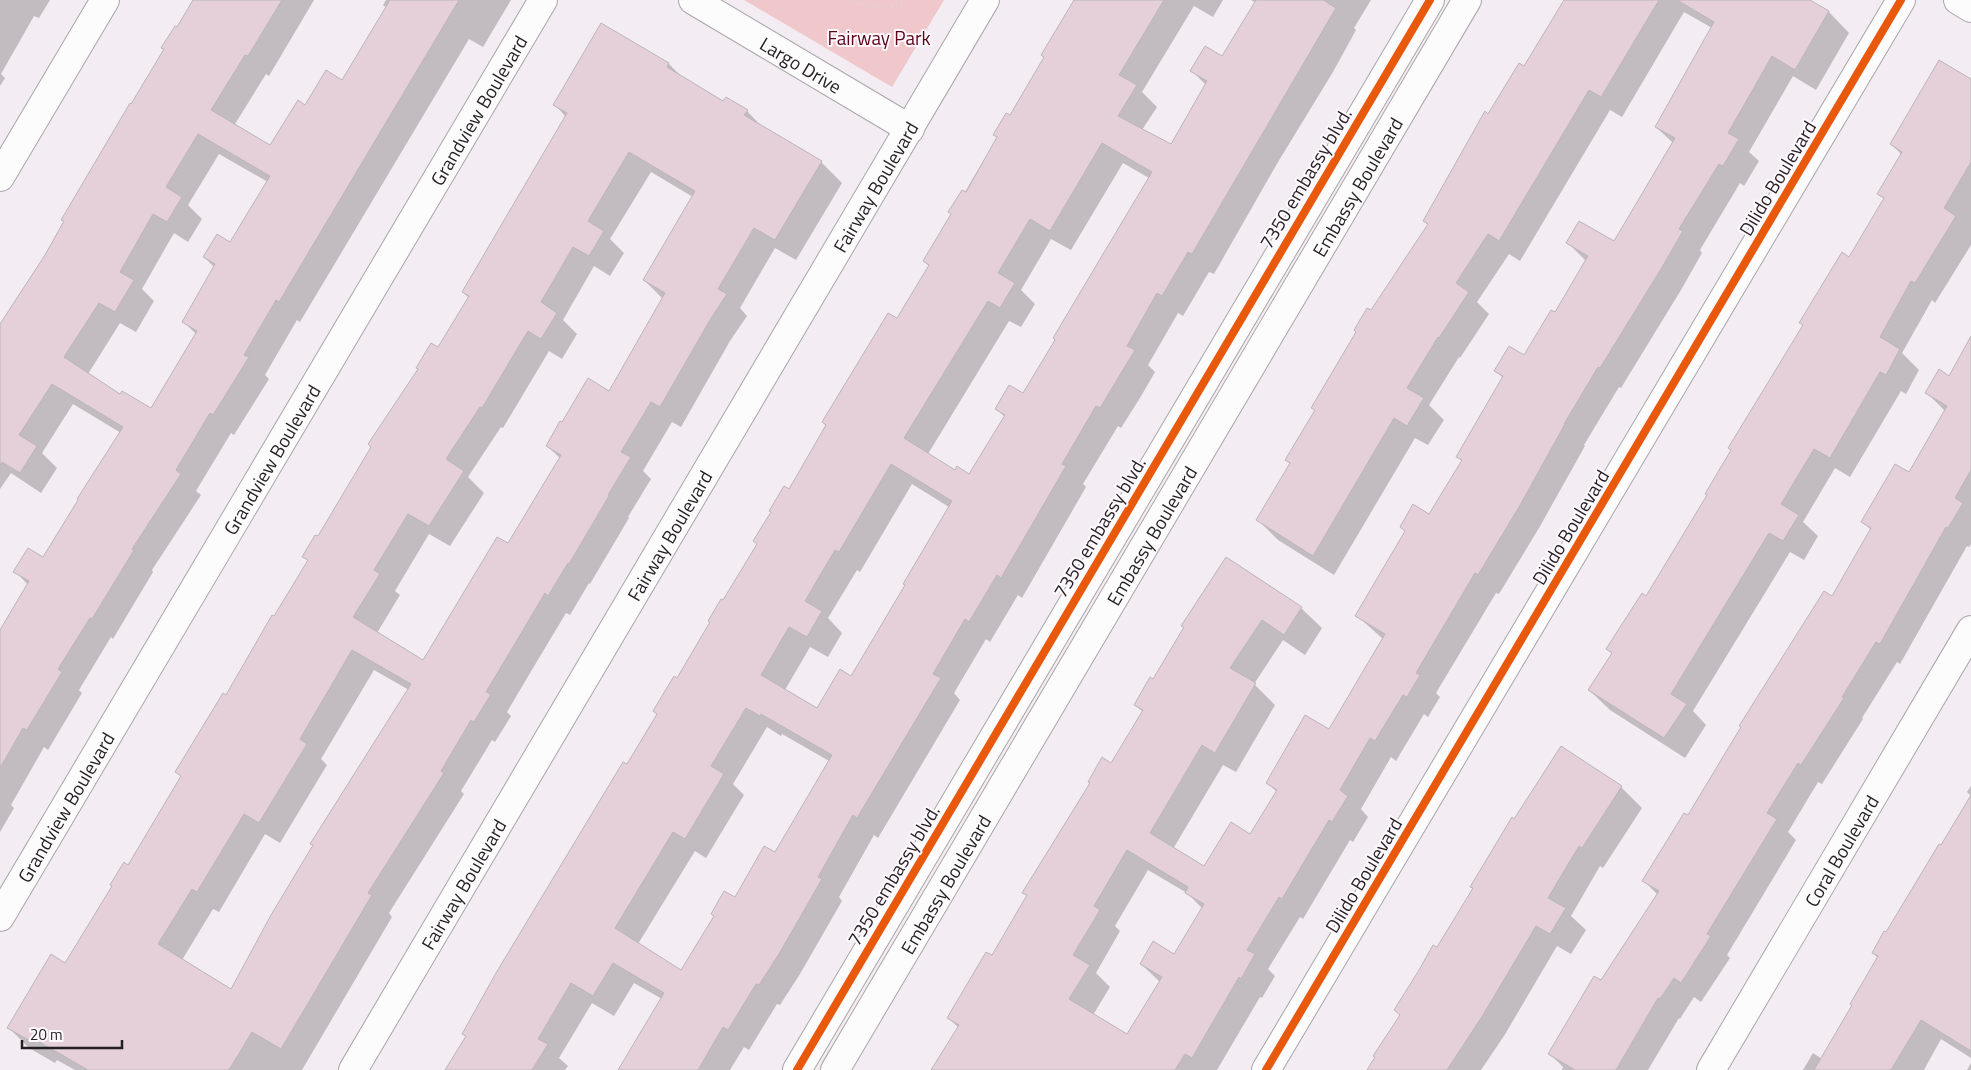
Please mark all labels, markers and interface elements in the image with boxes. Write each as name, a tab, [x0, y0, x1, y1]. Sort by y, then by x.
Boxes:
park label: Fairway Park	[827, 23, 931, 52]
street label: Grandview Boulevard	[422, 29, 534, 191]
street label: Largo Drive	[755, 29, 848, 100]
street label: 7350 embassy blvd.	[1251, 102, 1359, 254]
street label: Embassy Boulevard	[1304, 111, 1409, 262]
street label: Dilido Boulevard	[1731, 115, 1823, 241]
street label: Fairway Boulevard	[825, 116, 925, 257]
street label: Grandview Boulevard	[215, 379, 327, 540]
street label: 7350 embassy blvd.	[1045, 451, 1153, 603]
street label: Embassy Boulevard	[1098, 460, 1203, 610]
street label: Fairway Boulevard	[619, 464, 719, 606]
street label: Dilido Boulevard	[1524, 464, 1616, 590]
street label: Grandview Boulevard	[9, 726, 121, 887]
street label: Coral Boulevard	[1796, 789, 1885, 912]
street label: 7350 embassy blvd.	[839, 799, 947, 951]
street label: Embassy Boulevard	[892, 809, 997, 959]
street label: Dilido Boulevard	[1317, 812, 1409, 938]
street label: Fairway Boulevard	[413, 813, 513, 955]
scale bar	[22, 1018, 122, 1050]
text: 20 m	[30, 1023, 63, 1046]

